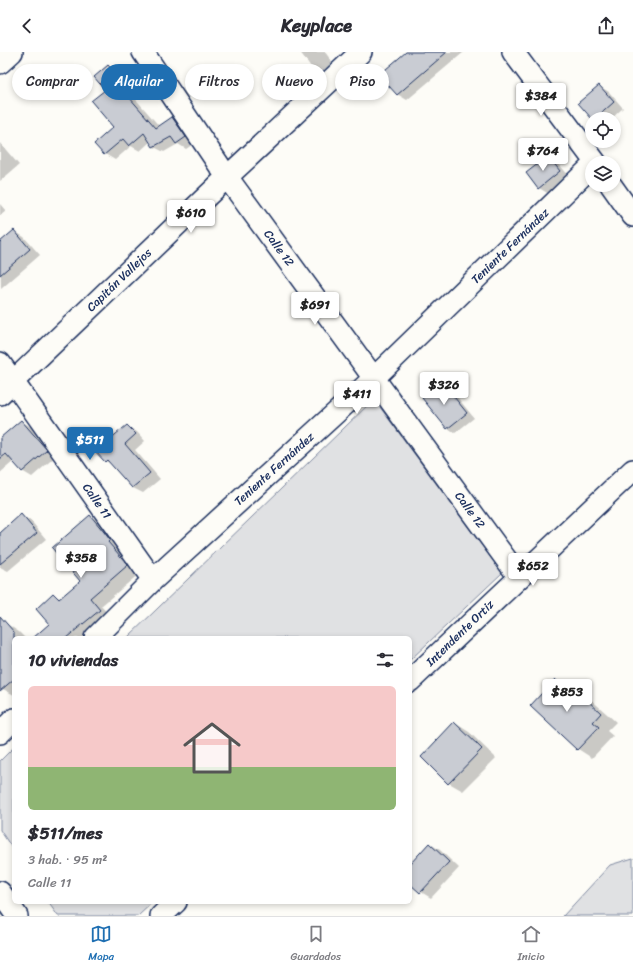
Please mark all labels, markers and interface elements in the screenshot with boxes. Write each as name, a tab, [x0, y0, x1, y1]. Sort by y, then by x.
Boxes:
text: Keyplace	[281, 10, 352, 42]
icon: back	[16, 15, 38, 37]
icon: share	[595, 15, 617, 37]
chip: Comprar	[12, 64, 93, 100]
chip: Alquilar	[101, 64, 177, 100]
chip: Filtros	[185, 64, 254, 100]
chip: Nuevo	[262, 64, 327, 100]
chip: Piso	[335, 64, 389, 100]
pin: $384	[517, 83, 565, 117]
text: $384	[525, 84, 557, 107]
map controls	[585, 112, 621, 192]
button: locate	[585, 112, 621, 148]
pin: $764	[519, 138, 567, 172]
text: $764	[527, 139, 559, 162]
button: layers	[585, 156, 621, 192]
pin: $610	[167, 200, 215, 234]
text: $610	[176, 201, 206, 224]
street label: Teniente Fernández	[466, 202, 555, 289]
street label: Calle 12	[258, 225, 300, 271]
street label: Capitán Vallejos	[81, 242, 157, 317]
pin: $691	[291, 292, 339, 326]
text: $691	[300, 293, 330, 316]
pin: $326	[420, 372, 468, 406]
text: $326	[429, 373, 459, 396]
pin: $411	[333, 381, 381, 415]
text: $411	[343, 382, 371, 405]
street label: Teniente Fernández	[229, 426, 320, 511]
pin: $511	[66, 427, 114, 461]
text: $511	[76, 428, 104, 451]
street label: Calle 11	[77, 478, 117, 524]
street label: Calle 12	[449, 487, 491, 533]
pin: $358	[57, 545, 105, 579]
text: $358	[65, 546, 97, 569]
pin: $652	[509, 553, 557, 587]
text: $652	[517, 554, 549, 577]
street label: Intendente Ortiz	[420, 594, 500, 672]
text: 10 viviendas	[28, 645, 118, 675]
icon: filters	[374, 649, 396, 671]
pin: $853	[543, 679, 591, 713]
text: $853	[551, 680, 583, 703]
icon: home	[176, 712, 248, 784]
text: $511/mes	[28, 818, 102, 848]
text: 3 hab. · 95 m²	[28, 848, 107, 871]
text: Calle 11	[28, 871, 71, 894]
tab: Mapa	[88, 923, 114, 966]
tab: Guardados	[290, 923, 341, 966]
tab: Inicio	[517, 923, 545, 966]

